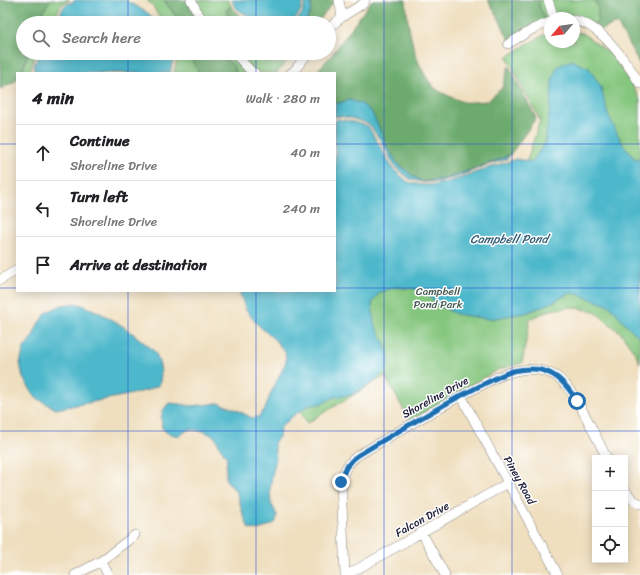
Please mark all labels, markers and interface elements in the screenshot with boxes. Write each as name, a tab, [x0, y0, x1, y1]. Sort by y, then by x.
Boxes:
north arrow	[544, 12, 580, 48]
search box	[16, 16, 336, 60]
text: Search here	[62, 25, 141, 51]
icon: search	[30, 27, 52, 49]
text: 4 min	[32, 83, 74, 113]
text: Walk · 280 m	[246, 87, 320, 110]
text: Continue	[70, 128, 130, 154]
text: 40 m	[290, 141, 320, 164]
icon: ahead	[32, 142, 54, 164]
text: Shoreline Drive	[70, 154, 157, 177]
text: Turn left	[70, 184, 128, 210]
text: 240 m	[283, 197, 320, 220]
icon: left	[32, 198, 54, 220]
text: Shoreline Drive	[70, 210, 157, 233]
water label: Campbell Pond	[470, 228, 552, 250]
text: Arrive at destination	[70, 252, 207, 278]
icon: arrive	[32, 254, 54, 276]
park label: Campbell Pond Park	[413, 282, 463, 314]
street label: Shoreline Drive	[398, 371, 473, 424]
route start	[568, 392, 586, 410]
street label: Piney Road	[498, 452, 541, 509]
map controls	[592, 455, 628, 563]
button: +	[592, 455, 628, 491]
route end	[332, 473, 350, 491]
button: −	[592, 491, 628, 527]
street label: Falcon Drive	[392, 497, 453, 542]
button: locate	[592, 527, 628, 563]

